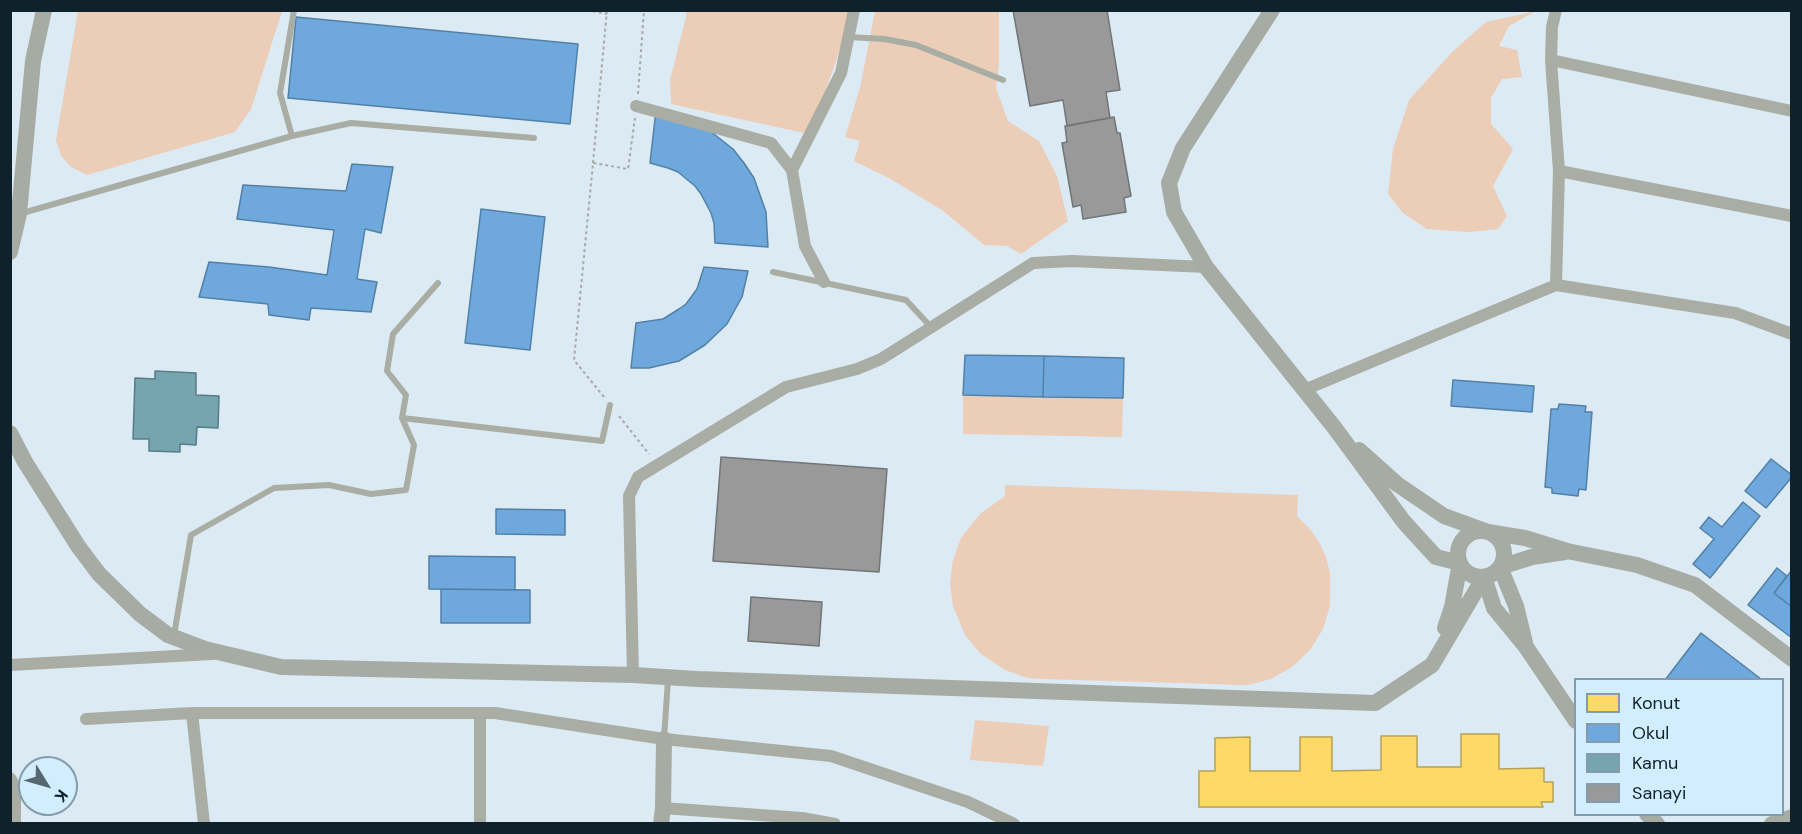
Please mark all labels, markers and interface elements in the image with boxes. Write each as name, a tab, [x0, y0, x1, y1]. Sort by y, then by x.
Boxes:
legend	[1574, 678, 1784, 816]
text: Konut	[1632, 691, 1680, 715]
text: Okul	[1632, 721, 1669, 745]
text: Kamu	[1632, 751, 1678, 775]
north arrow	[18, 756, 78, 816]
text: Sanayi	[1632, 781, 1686, 805]
text: K	[50, 785, 73, 806]

